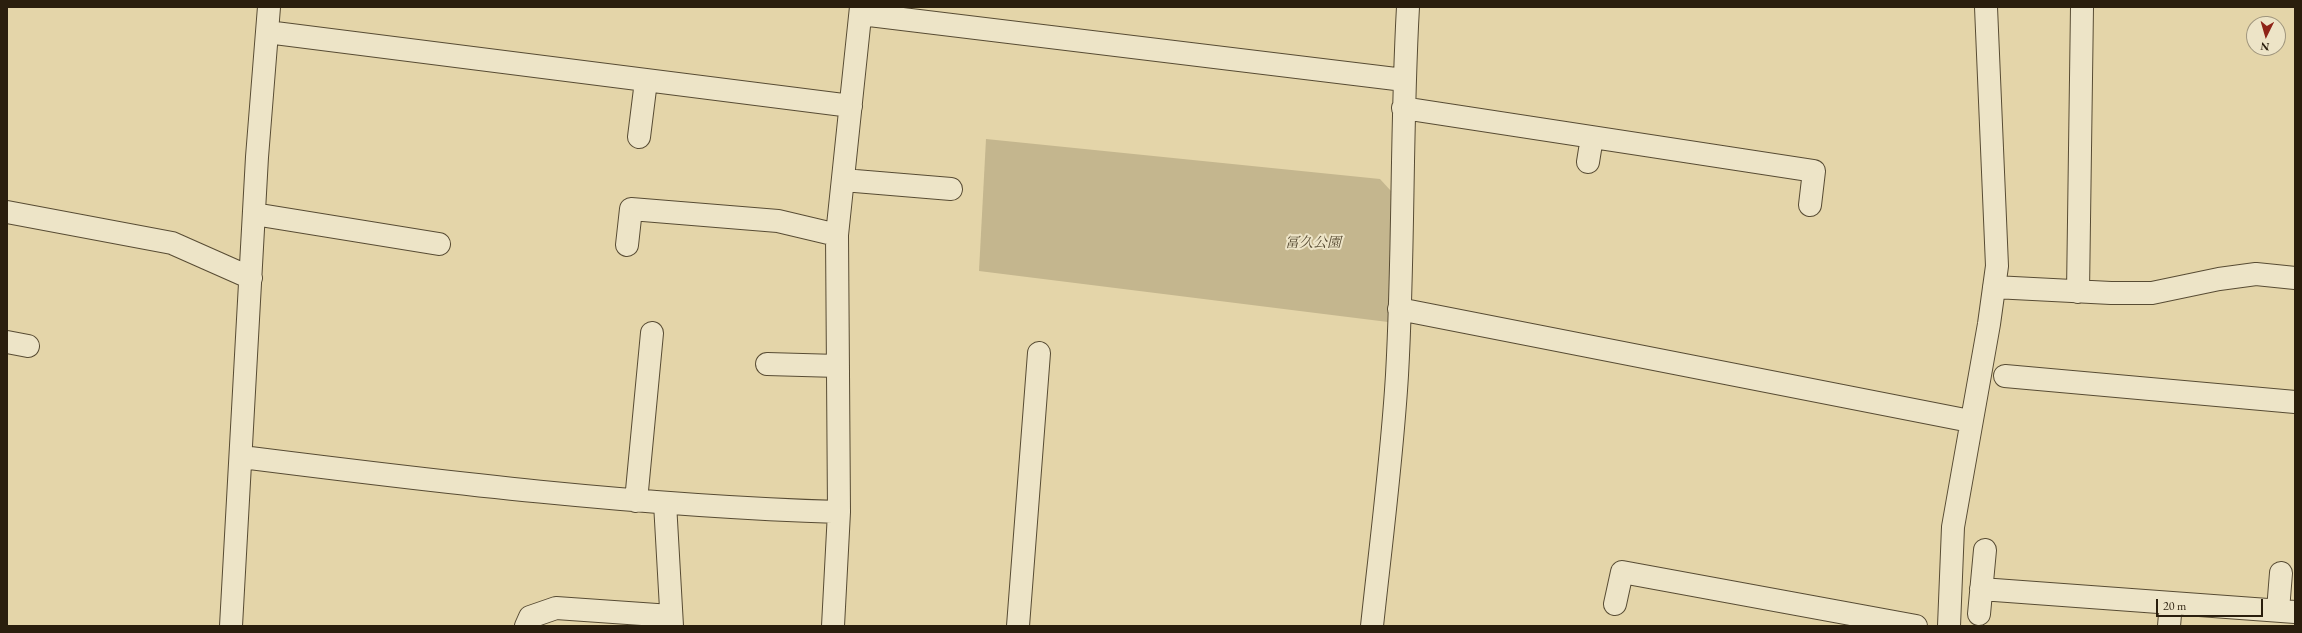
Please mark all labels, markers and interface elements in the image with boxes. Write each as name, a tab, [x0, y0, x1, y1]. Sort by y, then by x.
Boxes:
north arrow	[2246, 16, 2286, 56]
text: N	[2260, 40, 2270, 54]
park label: 冨久公園	[1285, 235, 1341, 251]
scale bar	[2158, 591, 2265, 617]
text: 20 m	[2163, 598, 2186, 614]

